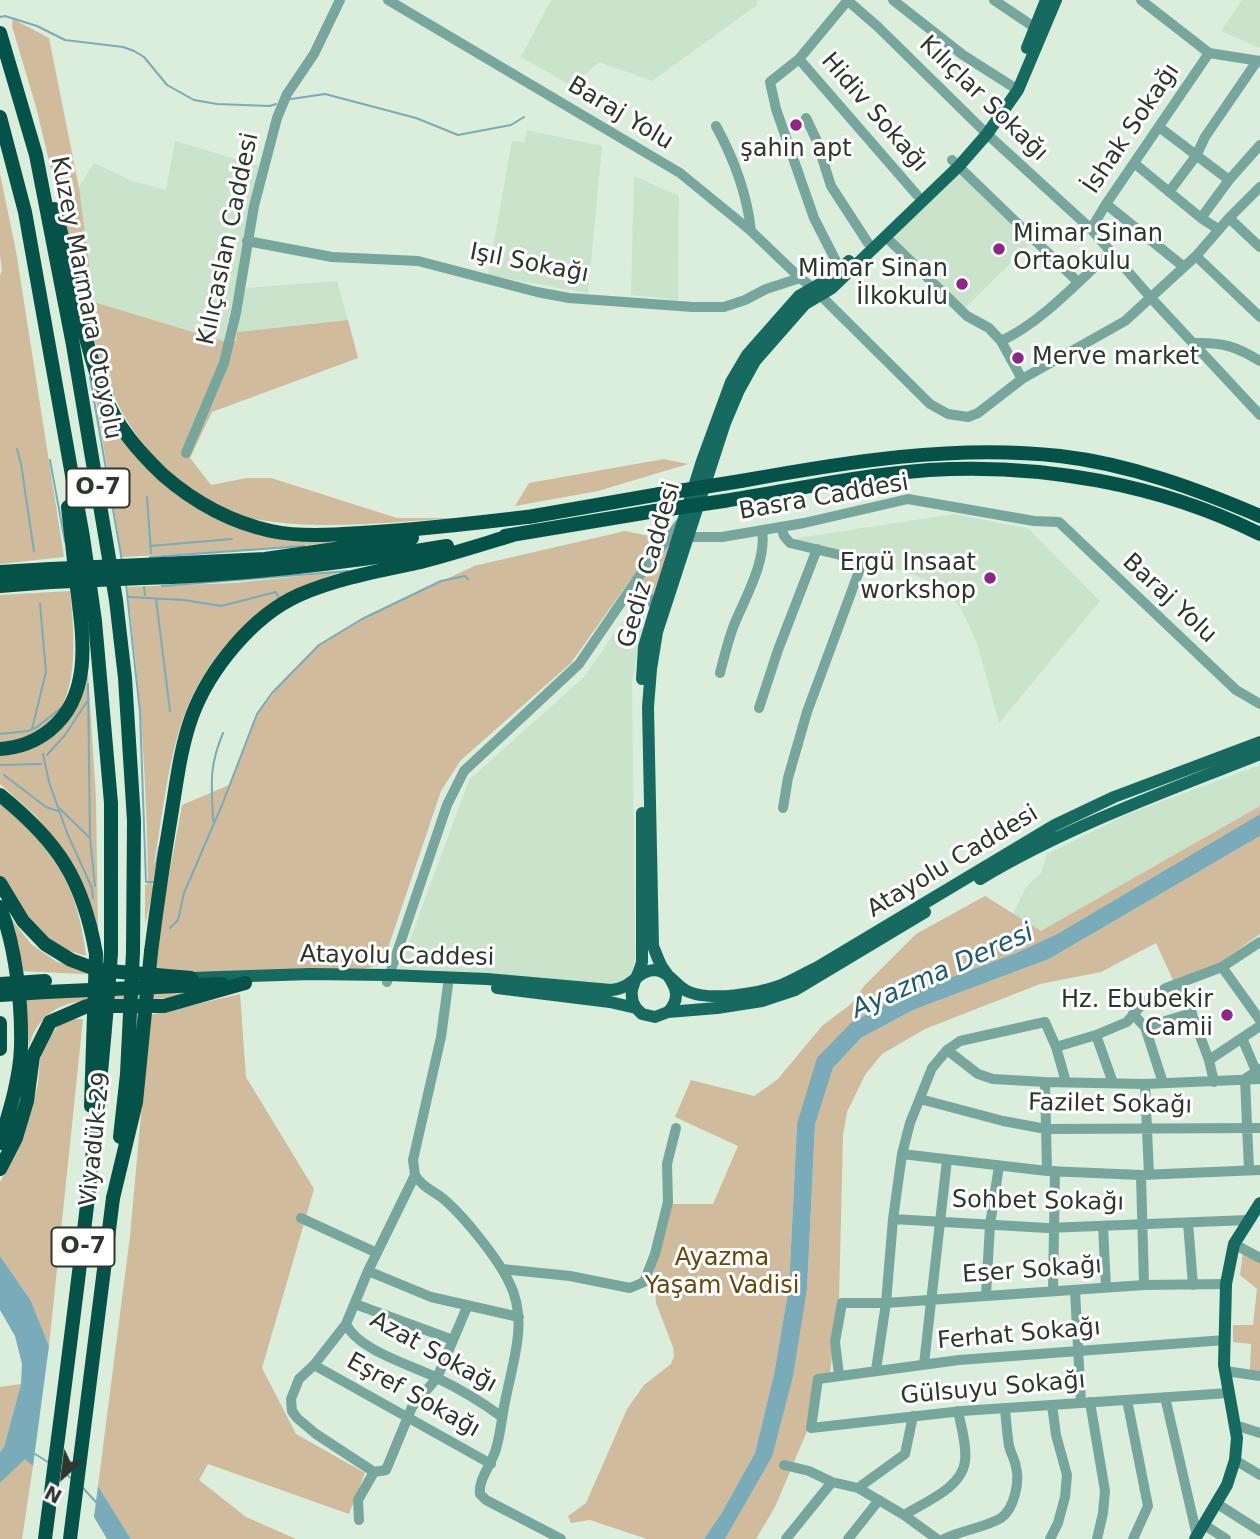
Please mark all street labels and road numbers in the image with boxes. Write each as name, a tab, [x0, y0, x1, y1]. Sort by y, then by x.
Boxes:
street label: Kılıçlar Sokağı	[913, 30, 1053, 168]
street label: Hidiv Sokağı	[814, 48, 934, 178]
street label: İshak Sokağı	[1078, 58, 1186, 200]
street label: Baraj Yolu	[562, 71, 678, 157]
street label: Kılıçaslan Caddesi	[192, 130, 266, 348]
street label: Kuzey Marmara Otoyolu	[43, 154, 127, 442]
street label: Işıl Sokağı	[467, 238, 591, 290]
road number: O-7	[66, 468, 130, 508]
street label: Basra Caddesi	[737, 469, 911, 527]
street label: Gediz Caddesi	[613, 479, 687, 651]
street label: Baraj Yolu	[1116, 548, 1222, 650]
street label: Atayolu Caddesi	[862, 800, 1044, 924]
street label: Atayolu Caddesi	[300, 941, 494, 973]
street label: Viyadük-29	[75, 1070, 117, 1208]
street label: Fazilet Sokağı	[1028, 1089, 1192, 1121]
street label: Sohbet Sokağı	[952, 1186, 1124, 1218]
road number: O-7	[52, 1228, 114, 1266]
street label: Eser Sokağı	[961, 1252, 1103, 1290]
street label: Azat Sokağı	[364, 1306, 502, 1400]
street label: Ferhat Sokağı	[936, 1314, 1102, 1356]
street label: Eşref Sokağı	[341, 1348, 485, 1444]
street label: Gülsuyu Sokağı	[899, 1367, 1087, 1411]

